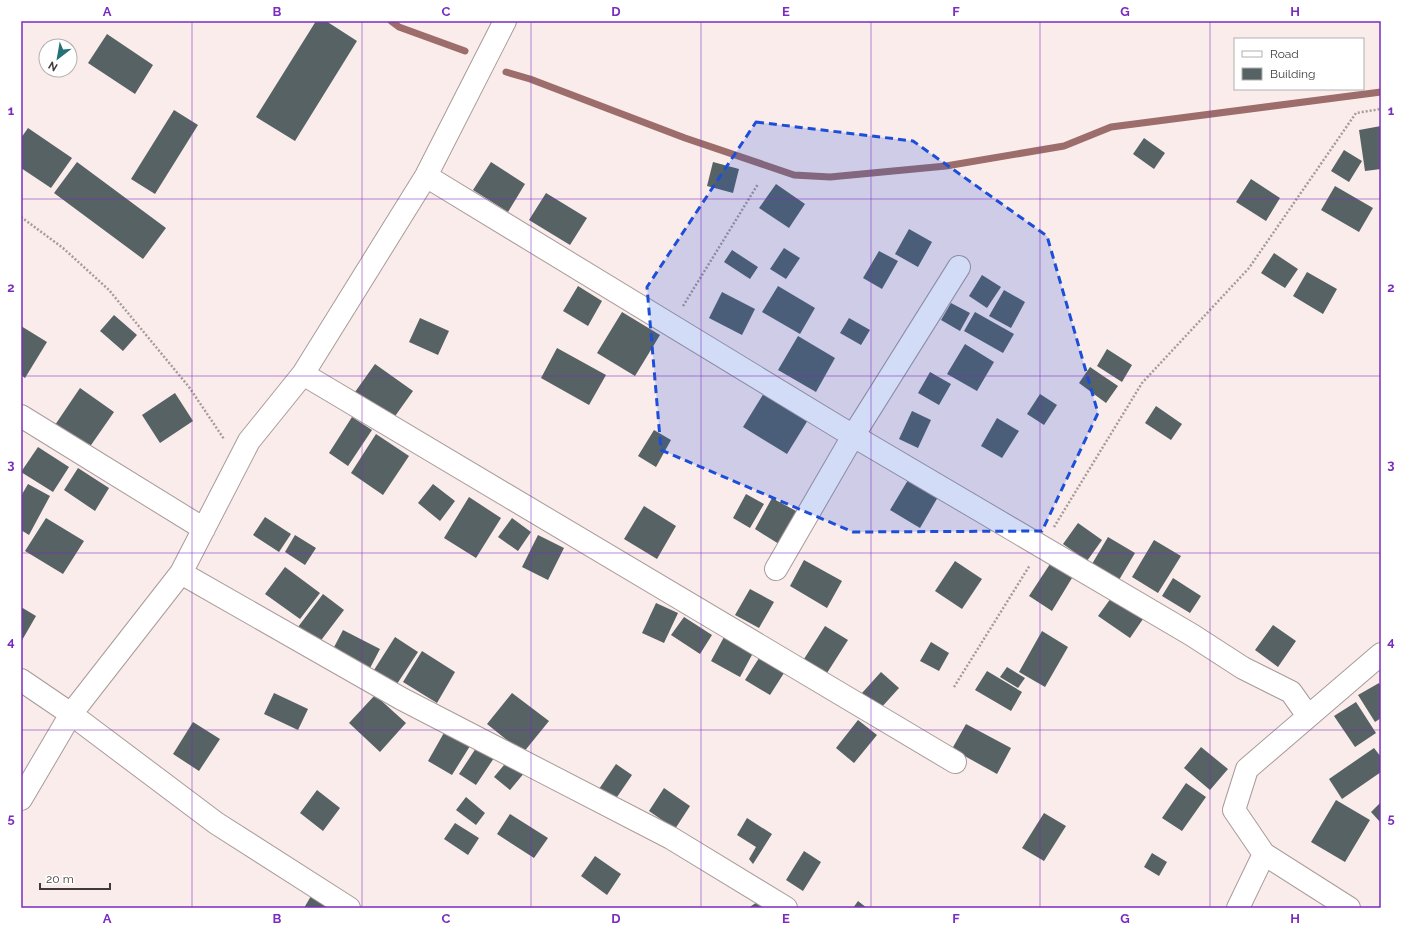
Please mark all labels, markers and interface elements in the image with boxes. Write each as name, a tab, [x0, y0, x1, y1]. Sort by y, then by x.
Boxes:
text: A	[103, 4, 112, 19]
text: B	[273, 4, 282, 19]
text: C	[442, 4, 451, 19]
text: D	[611, 4, 621, 19]
text: E	[782, 4, 790, 19]
text: F	[952, 4, 960, 19]
text: G	[1120, 4, 1130, 19]
text: H	[1290, 4, 1300, 19]
north arrow	[38, 38, 78, 78]
legend	[1234, 38, 1364, 90]
text: Road	[1270, 47, 1299, 61]
text: N	[46, 58, 60, 74]
text: Building	[1270, 67, 1316, 81]
text: 1	[8, 103, 15, 118]
text: 1	[1388, 103, 1395, 118]
text: 2	[7, 280, 15, 295]
text: 2	[1387, 280, 1395, 295]
text: 3	[7, 457, 15, 472]
text: 3	[1387, 457, 1395, 472]
text: 4	[7, 634, 15, 649]
text: 4	[1387, 634, 1395, 649]
text: 5	[7, 811, 15, 826]
text: 5	[1387, 811, 1395, 826]
scale bar	[40, 865, 110, 891]
text: 20 m	[46, 872, 74, 886]
text: A	[103, 911, 112, 926]
text: B	[273, 911, 282, 926]
text: C	[442, 911, 451, 926]
text: D	[611, 911, 621, 926]
text: E	[782, 911, 790, 926]
text: F	[952, 911, 960, 926]
text: G	[1120, 911, 1130, 926]
text: H	[1290, 911, 1300, 926]

